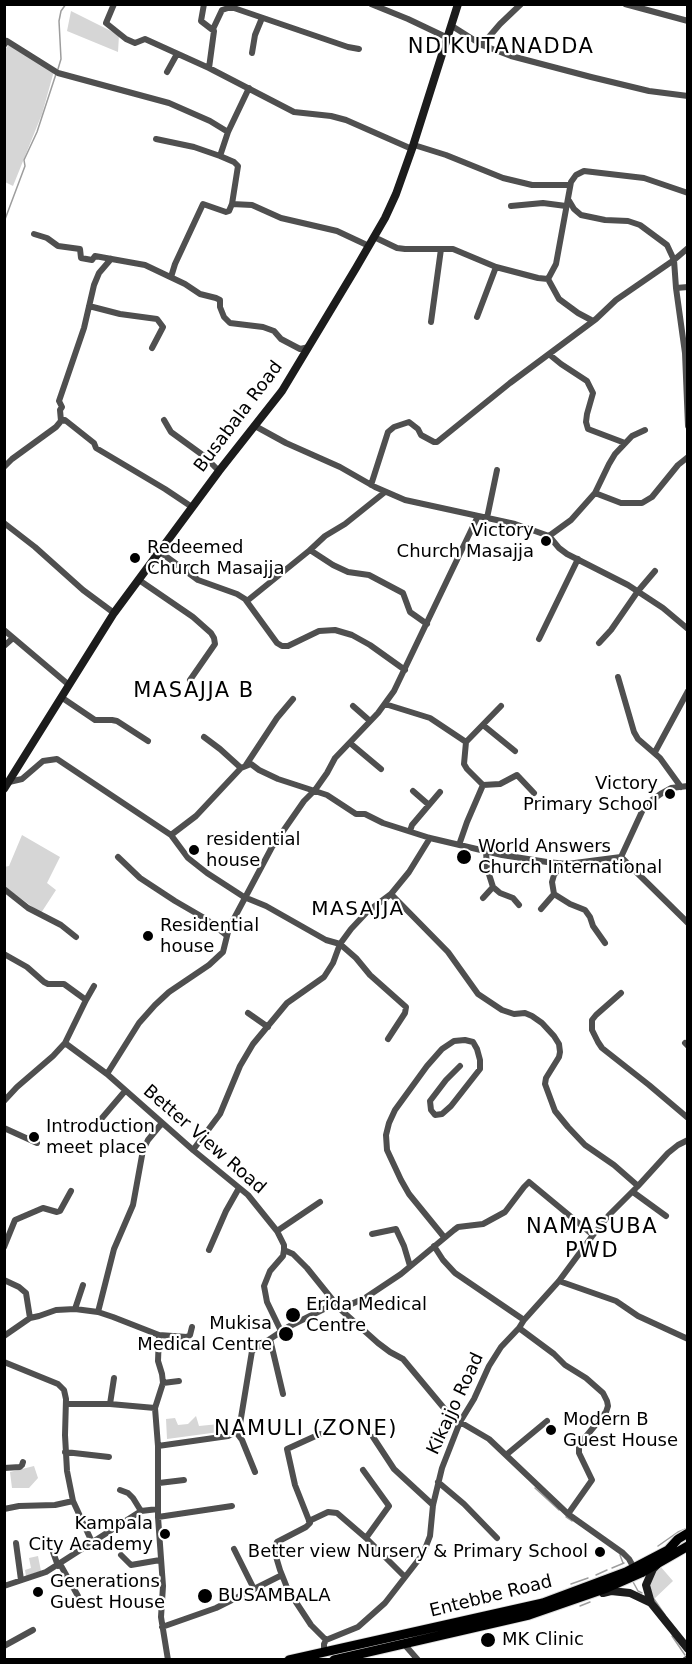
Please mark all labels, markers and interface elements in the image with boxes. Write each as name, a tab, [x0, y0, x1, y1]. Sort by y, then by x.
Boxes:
district label: NDIKUTANADDA	[408, 35, 594, 61]
street label: Busabala Road	[190, 357, 288, 477]
place label: Victory Church Masajja	[397, 520, 534, 562]
marker: Victory Church Masajja	[539, 534, 553, 548]
place label: Redeemed Church Masajja	[147, 537, 284, 580]
marker: Redeemed Church Masajja	[128, 551, 142, 565]
district label: MASAJJA B	[133, 679, 255, 705]
place label: Victory Primary School	[523, 773, 658, 816]
marker: Victory Primary School	[663, 787, 677, 801]
place label: residential house	[206, 829, 300, 872]
place label: World Answers Church International	[478, 836, 662, 878]
marker: residential house	[187, 843, 201, 857]
marker: World Answers Church International	[455, 848, 473, 866]
district label: MASAJJA	[311, 898, 405, 922]
place label: Residential house	[160, 915, 259, 958]
marker: Residential house	[141, 929, 155, 943]
street label: Better View Road	[138, 1081, 270, 1199]
place label: Introduction meet place	[46, 1116, 155, 1158]
marker: Introduction meet place	[27, 1130, 41, 1144]
district label: NAMASUBA PWD	[526, 1215, 658, 1265]
place label: Erida Medical Centre	[306, 1294, 427, 1336]
marker: Erida Medical Centre	[284, 1306, 302, 1324]
place label: Mukisa Medical Centre	[137, 1313, 272, 1356]
marker: Mukisa Medical Centre	[277, 1325, 295, 1343]
street label: Kikajjo Road	[423, 1350, 489, 1458]
place label: Modern B Guest House	[563, 1409, 678, 1452]
district label: NAMULI (ZONE)	[214, 1417, 398, 1443]
marker: Modern B Guest House	[544, 1423, 558, 1437]
place label: Kampala City Academy	[28, 1513, 153, 1556]
marker: Kampala City Academy	[158, 1527, 172, 1541]
place label: Better view Nursery & Primary School	[248, 1541, 588, 1563]
marker: Better view Nursery & Primary School	[593, 1545, 607, 1559]
place label: Generations Guest House	[50, 1571, 165, 1614]
street label: Entebbe Road	[427, 1571, 555, 1623]
marker: Generations Guest House	[31, 1585, 45, 1599]
place label: BUSAMBALA	[218, 1585, 331, 1607]
marker: BUSAMBALA	[196, 1587, 214, 1605]
place label: MK Clinic	[502, 1629, 584, 1651]
marker: MK Clinic	[479, 1631, 497, 1649]

